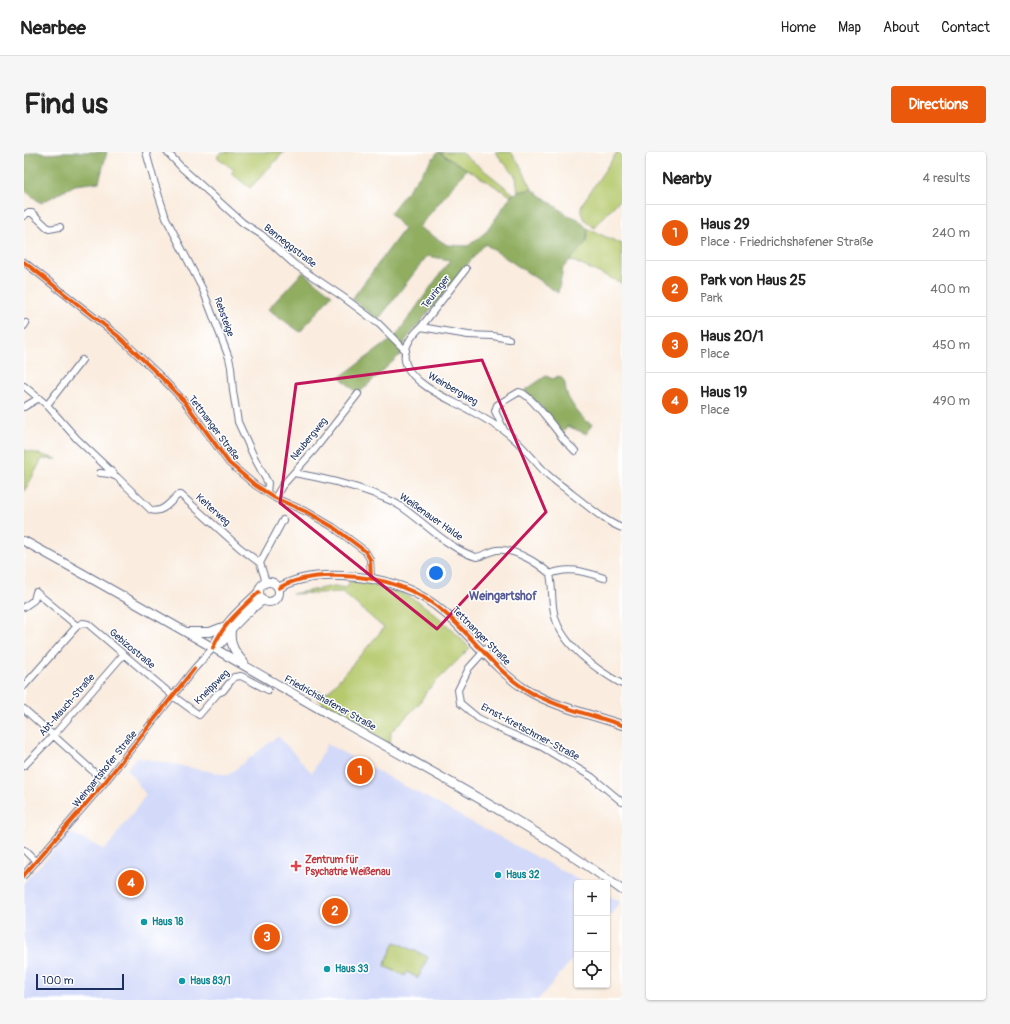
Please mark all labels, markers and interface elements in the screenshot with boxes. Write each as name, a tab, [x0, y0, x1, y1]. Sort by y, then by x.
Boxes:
text: Nearbee	[20, 16, 86, 40]
text: Home	[781, 19, 816, 36]
text: Map	[838, 19, 861, 36]
text: About	[883, 19, 919, 36]
text: Contact	[941, 19, 990, 36]
button: Directions	[891, 86, 986, 123]
text: Find us	[24, 87, 108, 122]
text: Nearby	[662, 168, 711, 189]
text: 4 results	[923, 170, 970, 186]
text: Haus 29	[700, 215, 750, 234]
street label: Banneggstraße	[261, 222, 319, 270]
text: 1	[672, 225, 678, 241]
text: 240 m	[932, 225, 970, 241]
text: Place · Friedrichshafener Straße	[700, 234, 873, 250]
text: Park von Haus 25	[700, 271, 806, 290]
street label: Teuringer	[419, 272, 453, 311]
text: 2	[671, 281, 679, 297]
text: 400 m	[930, 281, 970, 297]
text: Park	[700, 290, 723, 306]
street label: Rebsteige	[211, 296, 237, 338]
text: Haus 20/1	[700, 327, 764, 346]
text: 3	[671, 337, 679, 353]
text: 450 m	[932, 337, 970, 353]
text: Place	[700, 346, 729, 362]
street label: Weinbergweg	[426, 370, 480, 408]
text: Haus 19	[700, 383, 747, 402]
street label: Tettnanger Straße	[186, 393, 242, 463]
text: 4	[671, 393, 679, 409]
text: 490 m	[933, 393, 970, 409]
text: Place	[700, 402, 729, 418]
street label: Neubergweg	[288, 415, 330, 463]
street label: Kelterweg	[193, 491, 233, 529]
street label: Weißenauer Halde	[397, 491, 465, 543]
your location	[426, 563, 446, 583]
district label: Weingartshof	[469, 589, 537, 604]
street label: Tettnanger Straße	[449, 604, 513, 668]
street label: Gebizostraße	[107, 626, 157, 672]
street label: Kneippweg	[192, 667, 232, 707]
street label: Abt-Mauch-Straße	[37, 671, 97, 739]
street label: Friedrichshafener Straße	[282, 673, 378, 733]
street label: Ernst-Kretschmer-Straße	[479, 701, 581, 763]
street label: Weingartshofer Straße	[70, 728, 140, 810]
pin: 1	[347, 756, 373, 786]
place label: Zentrum für Psychatrie Weißenau	[305, 854, 390, 878]
marker: Zentrum für Psychatrie Weißenau	[290, 860, 302, 872]
pin: 4	[118, 868, 144, 898]
place label: Haus 32	[506, 869, 540, 881]
marker: Haus 32	[493, 870, 503, 880]
map controls	[574, 880, 610, 988]
button: +	[574, 880, 610, 916]
pin: 2	[322, 896, 348, 926]
place label: Haus 18	[152, 916, 183, 928]
button: −	[574, 916, 610, 952]
marker: Haus 18	[139, 917, 149, 927]
pin: 3	[254, 922, 280, 952]
button: locate	[574, 952, 610, 988]
place label: Haus 33	[335, 963, 369, 975]
marker: Haus 33	[322, 964, 332, 974]
scale bar	[36, 972, 124, 991]
text: 100 m	[42, 974, 73, 987]
place label: Haus 83/1	[190, 975, 231, 987]
marker: Haus 83/1	[177, 976, 187, 986]

